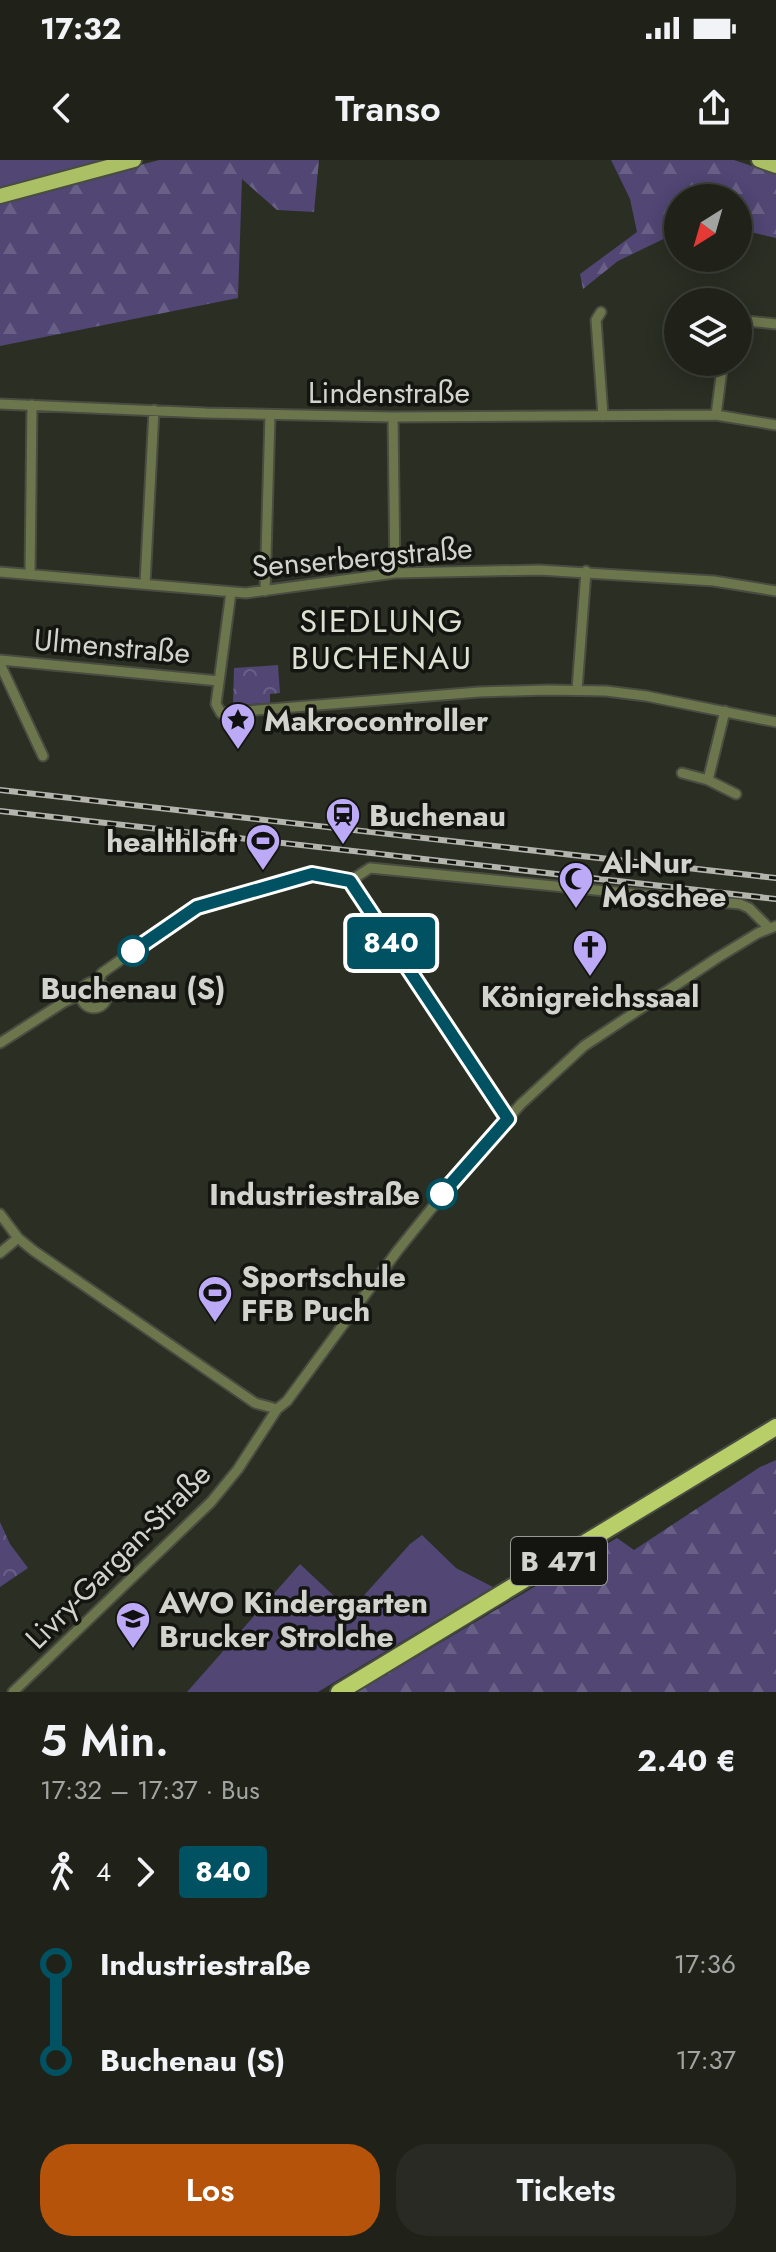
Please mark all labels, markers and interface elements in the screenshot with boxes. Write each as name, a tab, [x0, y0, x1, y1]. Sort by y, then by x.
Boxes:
text: 17:32	[40, 7, 121, 50]
text: Transo	[335, 82, 441, 134]
icon: back	[40, 86, 84, 130]
icon: share	[692, 86, 736, 130]
north arrow	[664, 184, 752, 272]
map controls	[664, 184, 752, 376]
button: layers	[664, 288, 752, 376]
street label: Lindenstraße	[308, 371, 470, 414]
street label: Senserbergstraße	[250, 526, 474, 588]
district label: SIEDLUNG BUCHENAU	[291, 598, 473, 681]
street label: Ulmenstraße	[32, 618, 192, 674]
place label: Makrocontroller	[264, 699, 489, 742]
place icon: Makrocontroller	[219, 701, 257, 751]
place label: Buchenau	[369, 794, 506, 837]
station icon: Buchenau	[324, 796, 362, 846]
place label: healthloft	[106, 820, 237, 863]
sports icon: healthloft	[244, 822, 282, 872]
place label: Al-Nur Moschee	[601, 841, 726, 918]
mosque icon: Al-Nur Moschee	[557, 860, 595, 910]
line badge: 840	[345, 917, 437, 969]
text: 840	[363, 922, 419, 963]
church icon: Königreichssaal	[571, 928, 609, 978]
marker: Buchenau (S)	[118, 936, 148, 966]
place label: Buchenau (S)	[40, 967, 226, 1010]
place label: Königreichssaal	[481, 975, 699, 1018]
place label: Industriestraße	[209, 1173, 420, 1216]
marker: Industriestraße	[427, 1179, 457, 1209]
place label: Sportschule FFB Puch	[241, 1255, 406, 1332]
sports icon: Sportschule FFB Puch	[196, 1274, 234, 1324]
street label: Livry-Gargan-Straße	[15, 1453, 221, 1659]
road number: B 471	[511, 1537, 607, 1585]
place label: AWO Kindergarten Brucker Strolche	[158, 1581, 428, 1658]
school or university icon: AWO Kindergarten Brucker Strolche	[114, 1600, 152, 1650]
text: 5 Min.	[40, 1709, 169, 1773]
text: 2.40 €	[637, 1739, 736, 1782]
text: 17:32 – 17:37 · Bus	[40, 1771, 260, 1809]
icon: walk	[40, 1850, 84, 1894]
icon: forward	[123, 1850, 167, 1894]
text: 840	[195, 1851, 251, 1892]
text: 4	[96, 1853, 111, 1891]
text: Industriestraße	[100, 1943, 311, 1986]
text: 17:36	[674, 1945, 736, 1983]
text: Buchenau (S)	[100, 2039, 285, 2082]
text: 17:37	[675, 2041, 736, 2079]
button: Los	[40, 2144, 380, 2236]
button: Tickets	[396, 2144, 736, 2236]

